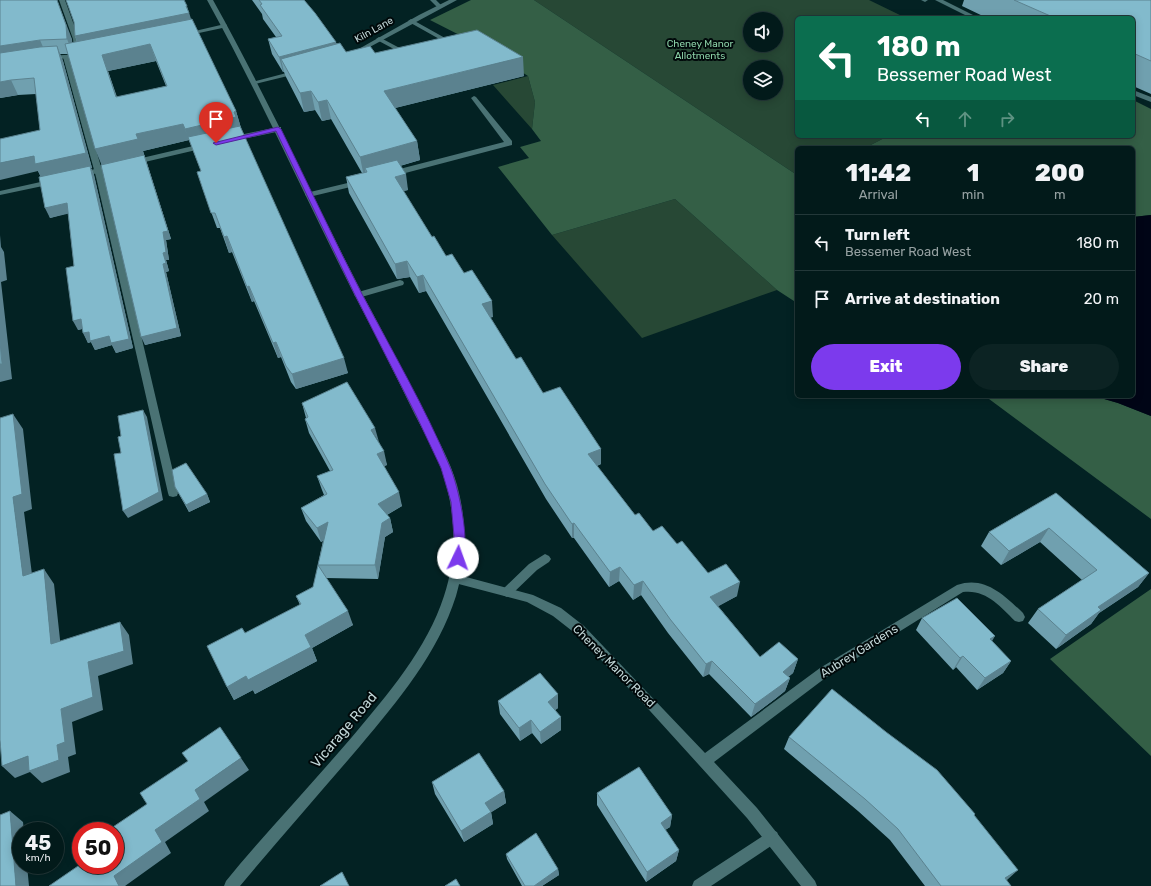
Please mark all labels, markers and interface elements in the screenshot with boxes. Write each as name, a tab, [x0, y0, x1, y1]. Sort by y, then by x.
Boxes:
map controls	[743, 12, 783, 100]
button: sound	[743, 12, 783, 52]
street label: Kiln Lane	[353, 14, 396, 45]
text: 180 m	[877, 30, 961, 63]
icon: left	[811, 32, 863, 84]
park label: Cheney Manor Allotments	[667, 38, 733, 62]
button: layers	[743, 60, 783, 100]
text: Bessemer Road West	[877, 64, 1052, 86]
pin	[199, 102, 233, 143]
icon: arrive	[205, 108, 227, 130]
icon: left	[912, 108, 934, 130]
icon: ahead	[954, 108, 976, 130]
icon: right	[996, 108, 1018, 130]
text: 11:42	[845, 159, 911, 187]
text: 1	[967, 159, 979, 187]
text: 200	[1035, 159, 1085, 187]
text: Arrival	[859, 187, 898, 202]
text: min	[962, 187, 984, 202]
text: m	[1054, 187, 1065, 202]
text: Turn left	[845, 226, 910, 244]
icon: left	[811, 232, 833, 254]
text: 180 m	[1077, 234, 1119, 252]
text: Bessemer Road West	[845, 244, 971, 259]
icon: arrive	[811, 288, 833, 310]
text: Arrive at destination	[845, 290, 1000, 308]
text: 20 m	[1084, 290, 1119, 308]
button: Exit	[811, 344, 961, 390]
button: Share	[969, 344, 1119, 390]
position arrow	[437, 537, 479, 579]
street label: Aubrey Gardens	[818, 621, 900, 681]
street label: Cheney Manor Road	[570, 622, 658, 710]
street label: Vicarage Road	[307, 689, 381, 771]
speed limit sign: 50	[72, 822, 124, 874]
text: 45	[25, 831, 51, 855]
text: km/h	[26, 852, 50, 864]

